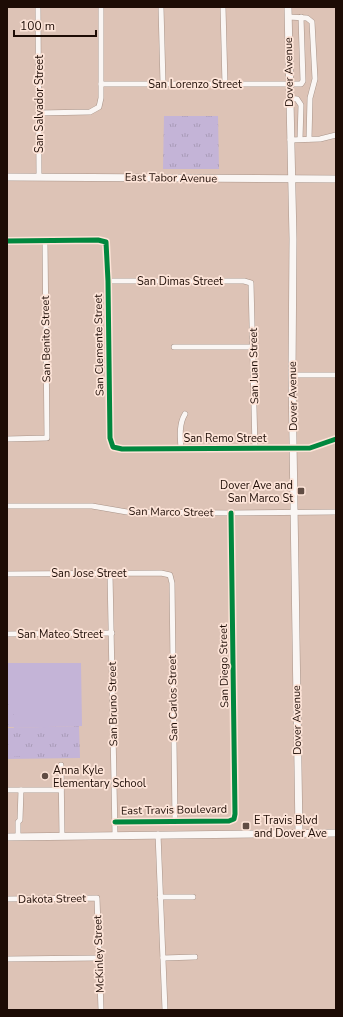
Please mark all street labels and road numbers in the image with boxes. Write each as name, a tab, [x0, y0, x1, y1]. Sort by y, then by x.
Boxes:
street label: Dover Avenue	[281, 37, 297, 107]
street label: San Salvador Street	[32, 55, 47, 153]
street label: San Lorenzo Street	[148, 77, 242, 92]
street label: East Tabor Avenue	[125, 170, 217, 186]
street label: San Dimas Street	[137, 274, 223, 289]
street label: San Clemente Street	[91, 294, 107, 396]
street label: San Benito Street	[38, 295, 54, 382]
street label: San Juan Street	[246, 328, 262, 404]
street label: Dover Avenue	[285, 361, 301, 431]
street label: San Remo Street	[183, 431, 267, 446]
street label: San Marco Street	[129, 504, 214, 520]
street label: San Jose Street	[51, 566, 127, 581]
street label: San Diego Street	[216, 624, 232, 708]
street label: San Mateo Street	[17, 627, 103, 642]
street label: San Carlos Street	[165, 655, 181, 741]
street label: San Bruno Street	[105, 662, 121, 746]
street label: Dover Avenue	[289, 685, 305, 755]
street label: East Travis Boulevard	[121, 802, 227, 818]
street label: Dakota Street	[18, 891, 86, 907]
street label: McKinley Street	[90, 915, 108, 993]

